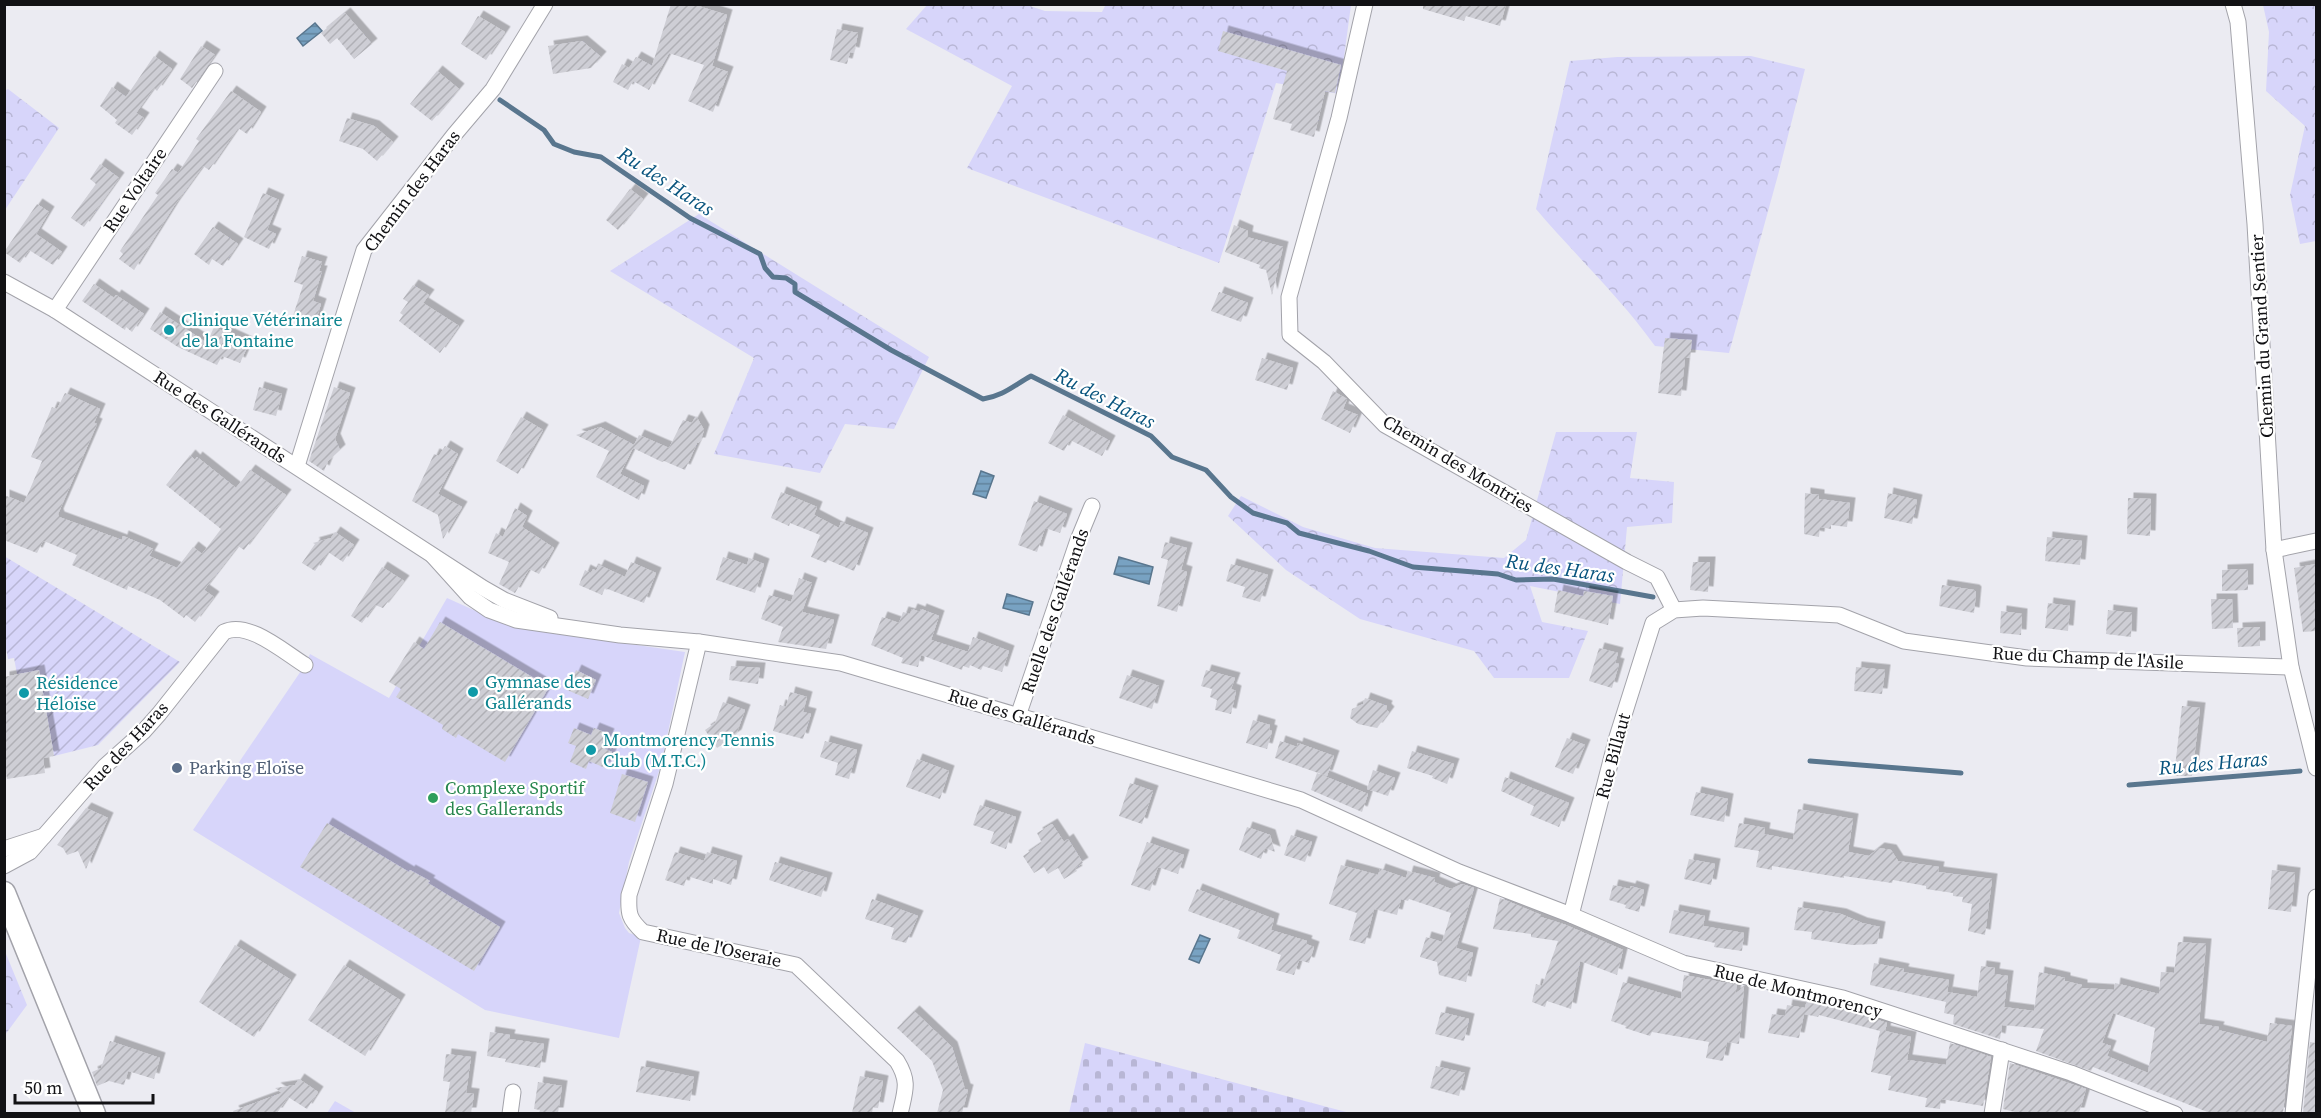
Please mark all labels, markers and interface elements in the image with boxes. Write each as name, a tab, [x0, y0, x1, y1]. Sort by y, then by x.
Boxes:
street label: Chemin des Haras	[357, 124, 466, 257]
water label: Ru des Haras	[612, 139, 720, 223]
street label: Rue Voltaire	[97, 142, 172, 237]
street label: Chemin du Grand Sentier	[2244, 233, 2279, 439]
place label: Clinique Vétérinaire de la Fontaine	[181, 307, 343, 353]
marker: Clinique Vétérinaire de la Fontaine	[162, 323, 176, 337]
water label: Ru des Haras	[1049, 360, 1161, 436]
street label: Rue des Gallérands	[149, 364, 292, 469]
street label: Chemin des Montries	[1378, 409, 1538, 519]
street label: Ruelle des Gallérands	[1015, 525, 1095, 697]
water label: Ru des Haras	[1503, 546, 1617, 590]
street label: Rue du Champ de l'Asile	[1992, 640, 2184, 675]
place label: Gymnase des Gallérands	[485, 669, 591, 715]
place label: Résidence Héloïse	[36, 670, 118, 716]
street label: Rue des Gallérands	[945, 682, 1099, 751]
marker: Gymnase des Gallérands	[466, 685, 480, 699]
marker: Résidence Héloïse	[17, 686, 31, 700]
street label: Rue des Haras	[78, 695, 174, 796]
street label: Rue Billaut	[1589, 710, 1636, 802]
place label: Montmorency Tennis Club (M.T.C.)	[603, 727, 775, 773]
marker: Montmorency Tennis Club (M.T.C.)	[584, 743, 598, 757]
water label: Ru des Haras	[2156, 744, 2269, 782]
place label: Parking Eloïse	[189, 755, 304, 780]
marker: Parking Eloïse	[170, 761, 184, 775]
place label: Complexe Sportif des Gallerands	[445, 775, 586, 821]
marker: Complexe Sportif des Gallerands	[426, 791, 440, 805]
street label: Rue de l'Oseraie	[654, 922, 784, 973]
street label: Rue de Montmorency	[1711, 957, 1886, 1024]
scale bar	[15, 1067, 153, 1105]
text: 50 m	[24, 1075, 62, 1100]

